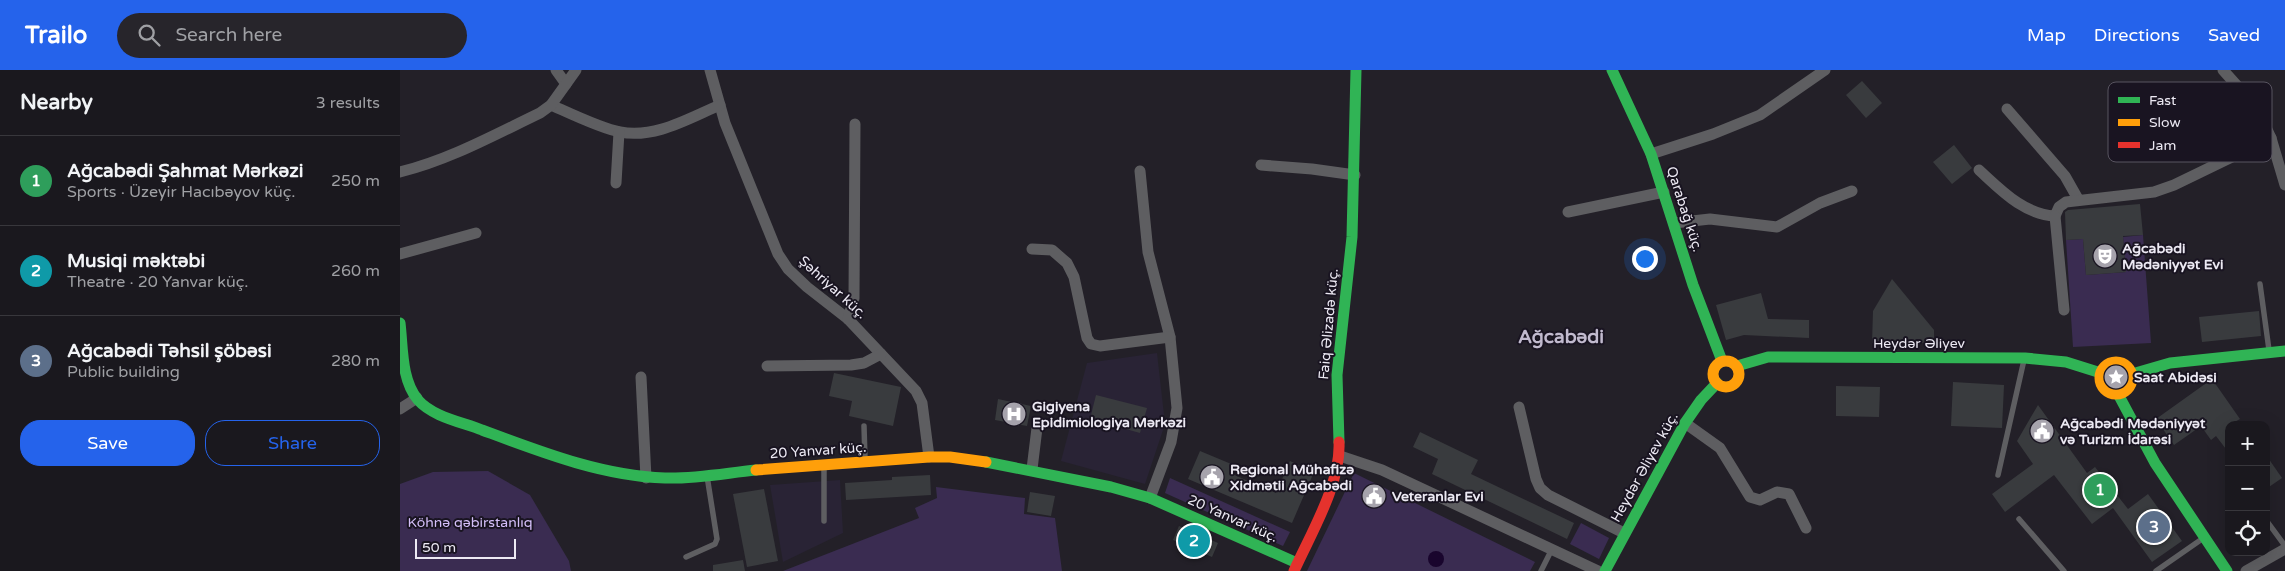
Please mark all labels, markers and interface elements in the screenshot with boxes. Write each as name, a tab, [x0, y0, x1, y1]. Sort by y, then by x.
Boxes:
search box	[117, 13, 467, 58]
text: Trailo	[25, 21, 87, 50]
icon: search	[135, 21, 163, 49]
text: Search here	[175, 24, 282, 46]
text: Map	[2027, 24, 2066, 46]
text: Directions	[2094, 24, 2180, 46]
text: Saved	[2208, 24, 2260, 46]
legend	[2108, 82, 2272, 162]
text: Nearby	[20, 90, 93, 115]
text: Fast	[2149, 92, 2177, 109]
text: 3 results	[316, 93, 380, 113]
text: Slow	[2149, 114, 2181, 131]
text: Jam	[2149, 137, 2176, 154]
text: Ağcabədi Şahmat Mərkəzi	[67, 160, 303, 182]
street label: Qarabağ küç.	[1663, 164, 1706, 254]
text: 1	[31, 171, 41, 191]
text: 250 m	[331, 171, 380, 191]
text: Sports · Üzeyir Hacıbəyov küç.	[67, 182, 295, 202]
place label: Ağcabədi Mədəniyyət Evi	[2122, 240, 2223, 273]
theatre icon: Ağcabədi Mədəniyyət Evi	[2092, 243, 2118, 269]
your location	[1632, 246, 1658, 272]
text: Musiqi məktəbi	[67, 250, 205, 272]
street label: Şəhriyar küç.	[795, 252, 870, 322]
text: 2	[31, 261, 41, 281]
text: 260 m	[331, 261, 380, 281]
street label: Faiq Əlizadə küç.	[1315, 268, 1342, 380]
text: Theatre · 20 Yanvar küç.	[67, 272, 248, 292]
district label: Ağcabədi	[1518, 326, 1604, 349]
street label: Heydər Əliyev	[1873, 335, 1966, 352]
text: Ağcabədi Təhsil şöbəsi	[67, 340, 272, 362]
text: 3	[31, 351, 41, 371]
text: 280 m	[331, 351, 380, 371]
text: Public building	[67, 362, 180, 382]
place icon: Saat Abidəsi	[2103, 364, 2129, 390]
place label: Saat Abidəsi	[2134, 369, 2217, 386]
place label: Gigiyena Epidimiologiya Mərkəzi	[1032, 398, 1186, 431]
hospital icon: Gigiyena Epidimiologiya Mərkəzi	[1001, 401, 1027, 427]
street label: Heydər Əliyev küç.	[1607, 409, 1682, 525]
place label: Ağcabədi Mədəniyyət və Turizm İdarəsi	[2060, 415, 2206, 448]
public building icon: Ağcabədi Mədəniyyət və Turizm İdarəsi	[2029, 418, 2055, 444]
button: Save	[20, 420, 195, 466]
button: Share	[205, 420, 380, 466]
map controls	[2225, 421, 2270, 556]
button: +	[2225, 421, 2270, 466]
street label: 20 Yanvar küç.	[769, 439, 867, 462]
place label: Regional Mühafizə Xidmətii Ağcabədi	[1230, 461, 1354, 494]
public building icon: Regional Mühafizə Xidmətii Ağcabədi	[1199, 464, 1225, 490]
button: −	[2225, 466, 2270, 511]
pin: 1	[2084, 471, 2116, 509]
public building icon: Veteranlar Evi	[1361, 483, 1387, 509]
place label: Veteranlar Evi	[1392, 488, 1484, 505]
street label: 20 Yanvar küç.	[1185, 491, 1281, 545]
pin: 3	[2138, 508, 2170, 546]
button: locate	[2225, 511, 2270, 556]
park label: Köhnə qəbirstanlıq	[407, 514, 533, 531]
pin: 2	[1178, 522, 1210, 560]
scale bar	[415, 536, 516, 559]
text: 50 m	[422, 539, 456, 556]

